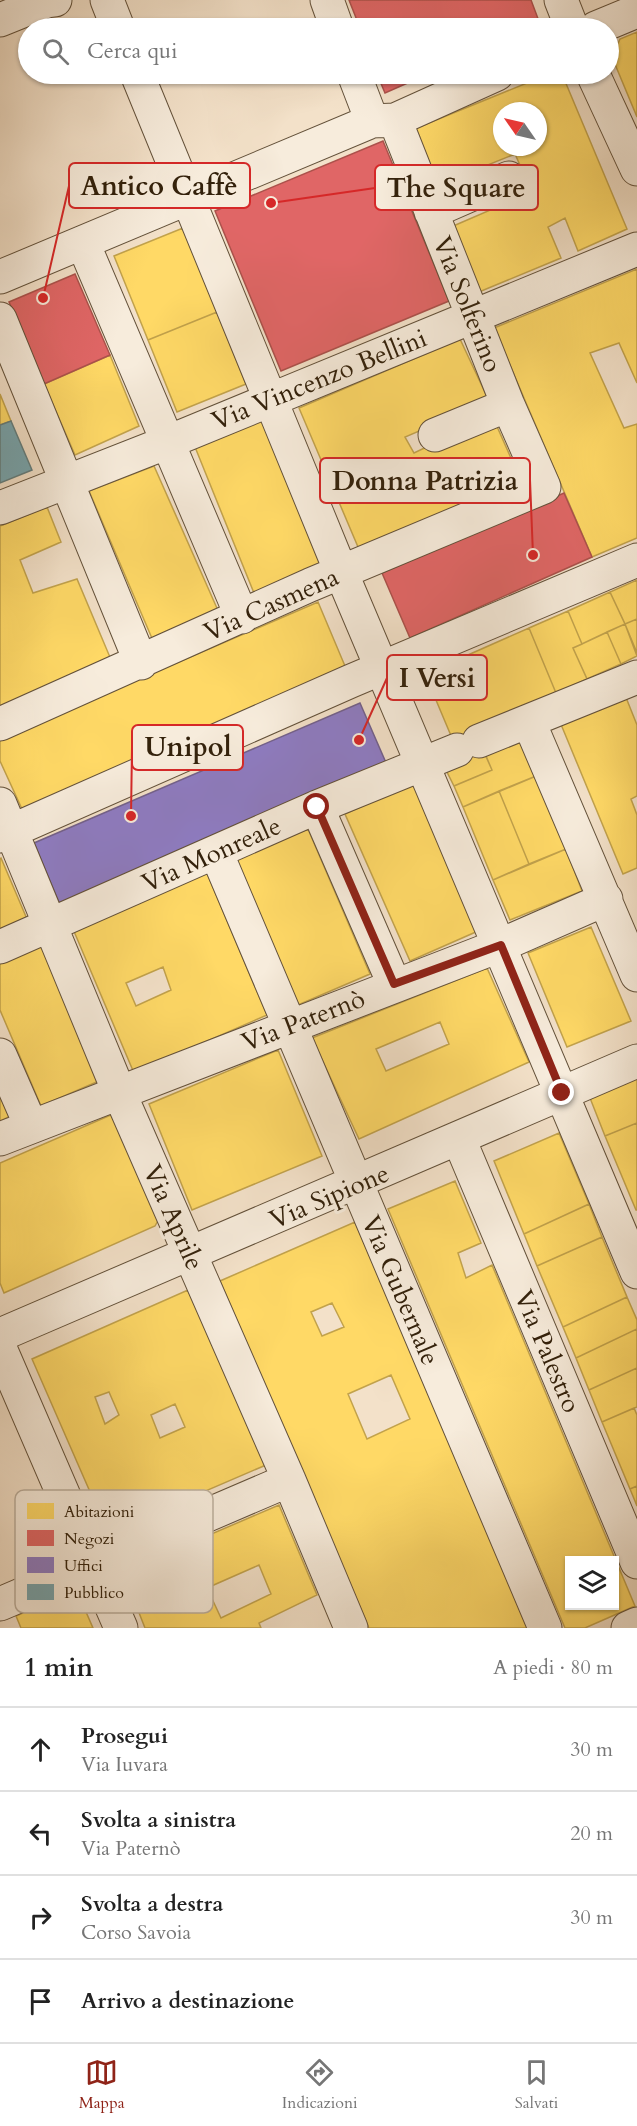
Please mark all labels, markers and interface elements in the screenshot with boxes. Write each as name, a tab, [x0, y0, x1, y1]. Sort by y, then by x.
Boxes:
search box	[18, 18, 619, 84]
icon: search	[39, 35, 72, 68]
text: Cerca qui	[87, 36, 177, 66]
north arrow	[493, 102, 547, 156]
callout: Antico Caffè	[69, 163, 250, 208]
callout: The Square	[375, 165, 538, 210]
text: Antico Caffè	[80, 168, 238, 205]
text: The Square	[386, 170, 526, 207]
street label: Via Solferino	[424, 231, 511, 377]
street label: Via Vincenzo Bellini	[206, 320, 432, 439]
callout: Donna Patrizia	[320, 458, 530, 503]
text: Donna Patrizia	[332, 463, 519, 500]
street label: Via Casmena	[198, 559, 344, 650]
callout: I Versi	[387, 655, 487, 700]
text: I Versi	[399, 660, 475, 697]
callout: Unipol	[132, 725, 243, 770]
text: Unipol	[144, 729, 232, 766]
route start	[303, 793, 329, 819]
street label: Via Monreale	[136, 808, 286, 901]
street label: Via Paternò	[236, 981, 370, 1060]
route end	[548, 1079, 574, 1105]
street label: Via Sipione	[264, 1156, 394, 1237]
street label: Via Aprile	[135, 1159, 212, 1276]
street label: Via Gubernale	[353, 1210, 448, 1370]
street label: Via Palestro	[506, 1284, 589, 1418]
legend	[15, 1490, 213, 1613]
text: Abitazioni	[64, 1501, 135, 1523]
text: Negozi	[64, 1528, 115, 1550]
text: Uffici	[64, 1555, 103, 1577]
map controls	[565, 1556, 619, 1610]
button: layers	[565, 1556, 619, 1610]
text: Pubblico	[64, 1582, 124, 1604]
text: 1 min	[24, 1650, 93, 1685]
text: A piedi · 80 m	[493, 1654, 613, 1681]
text: Prosegui	[81, 1721, 168, 1751]
icon: ahead	[24, 1733, 57, 1766]
text: 30 m	[570, 1736, 613, 1763]
text: Via Iuvara	[81, 1751, 168, 1778]
text: Svolta a sinistra	[81, 1805, 236, 1835]
icon: left	[24, 1817, 57, 1850]
text: 20 m	[570, 1820, 613, 1847]
text: Via Paternò	[81, 1835, 181, 1862]
text: Svolta a destra	[81, 1889, 223, 1919]
icon: right	[24, 1901, 57, 1934]
text: 30 m	[570, 1904, 613, 1931]
text: Corso Savoia	[81, 1919, 191, 1946]
icon: arrive	[24, 1985, 57, 2018]
text: Arrivo a destinazione	[81, 1986, 294, 2016]
tab: Mappa	[79, 2056, 125, 2114]
tab: Indicazioni	[282, 2056, 358, 2114]
tab: Salvati	[515, 2056, 558, 2114]

